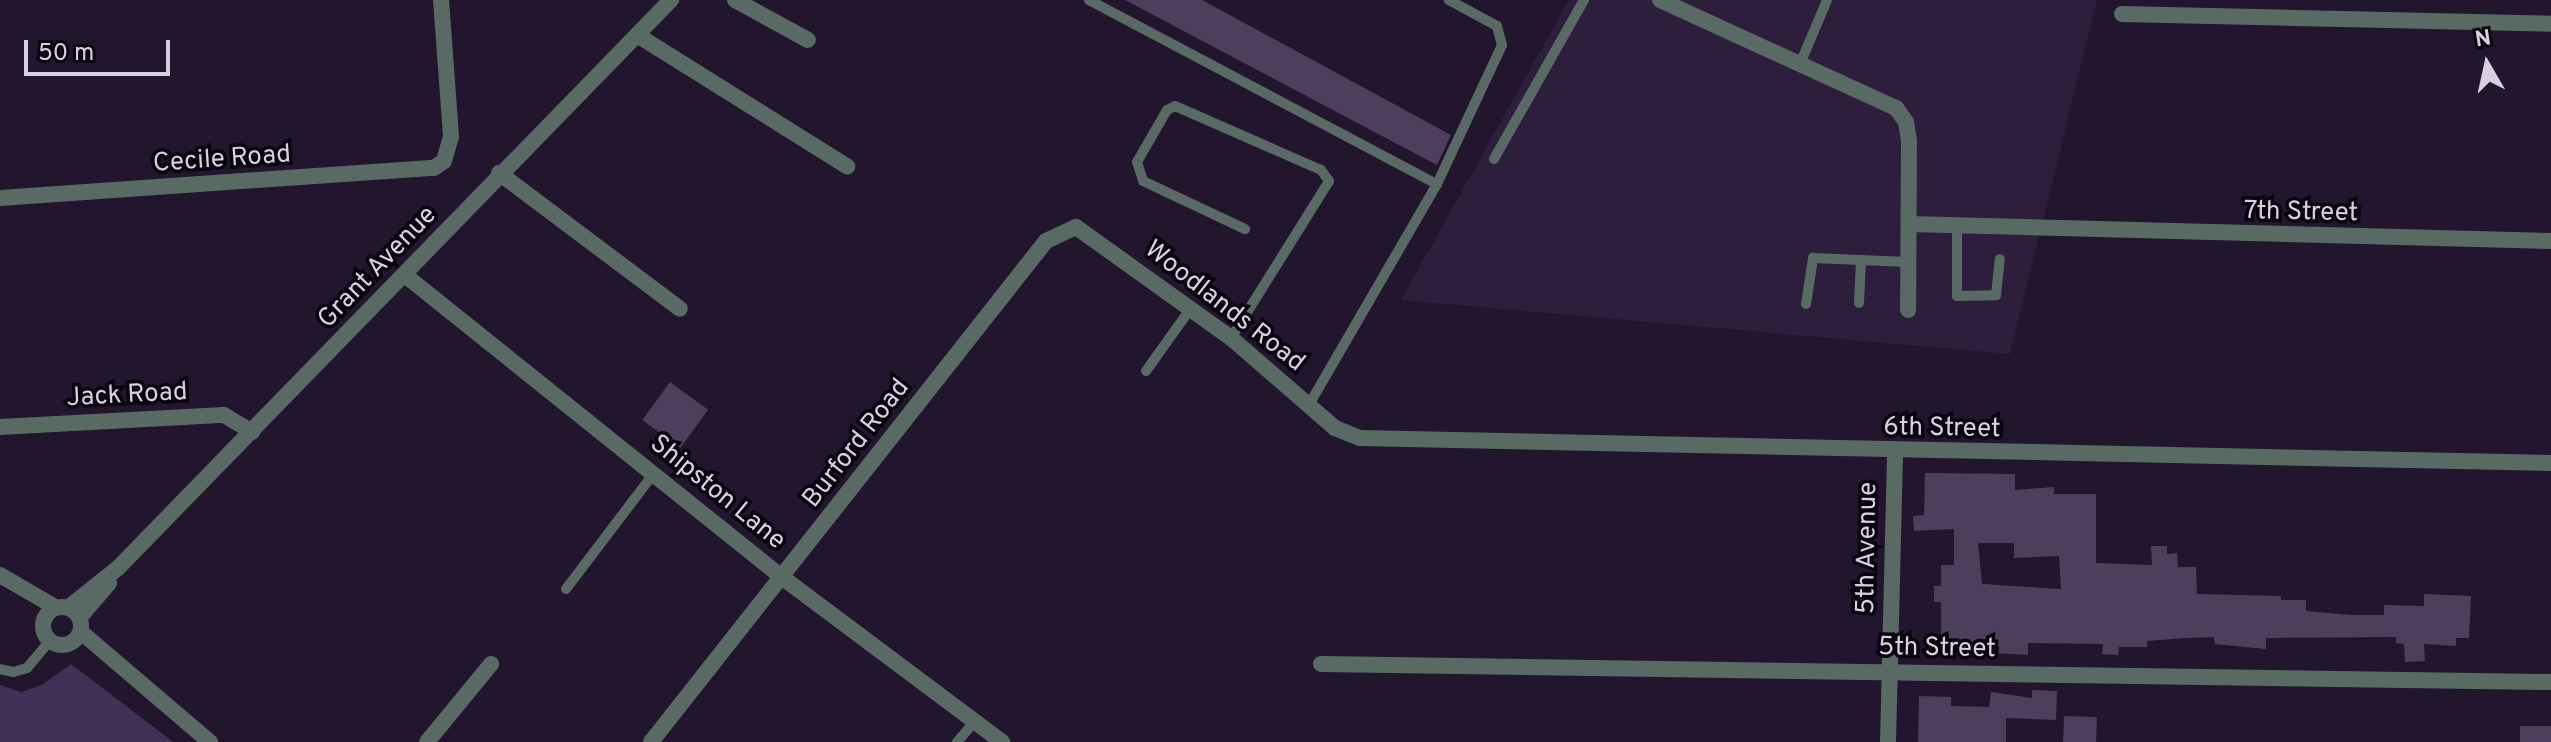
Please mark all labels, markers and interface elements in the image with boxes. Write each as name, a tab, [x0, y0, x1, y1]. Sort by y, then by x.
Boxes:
scale bar	[28, 24, 174, 74]
north arrow	[2447, 24, 2527, 104]
text: N	[2473, 25, 2493, 54]
text: 50 m	[38, 39, 94, 69]
street label: Cecile Road	[152, 140, 292, 180]
street label: 7th Street	[2244, 196, 2358, 230]
street label: Grant Avenue	[312, 200, 444, 336]
street label: Woodlands Road	[1138, 235, 1310, 379]
street label: Burford Road	[797, 373, 917, 515]
street label: Jack Road	[66, 377, 188, 415]
street label: 6th Street	[1883, 412, 2001, 446]
street label: Shipston Lane	[643, 429, 791, 557]
street label: 5th Avenue	[1851, 481, 1885, 615]
street label: 5th Street	[1878, 632, 1996, 666]

